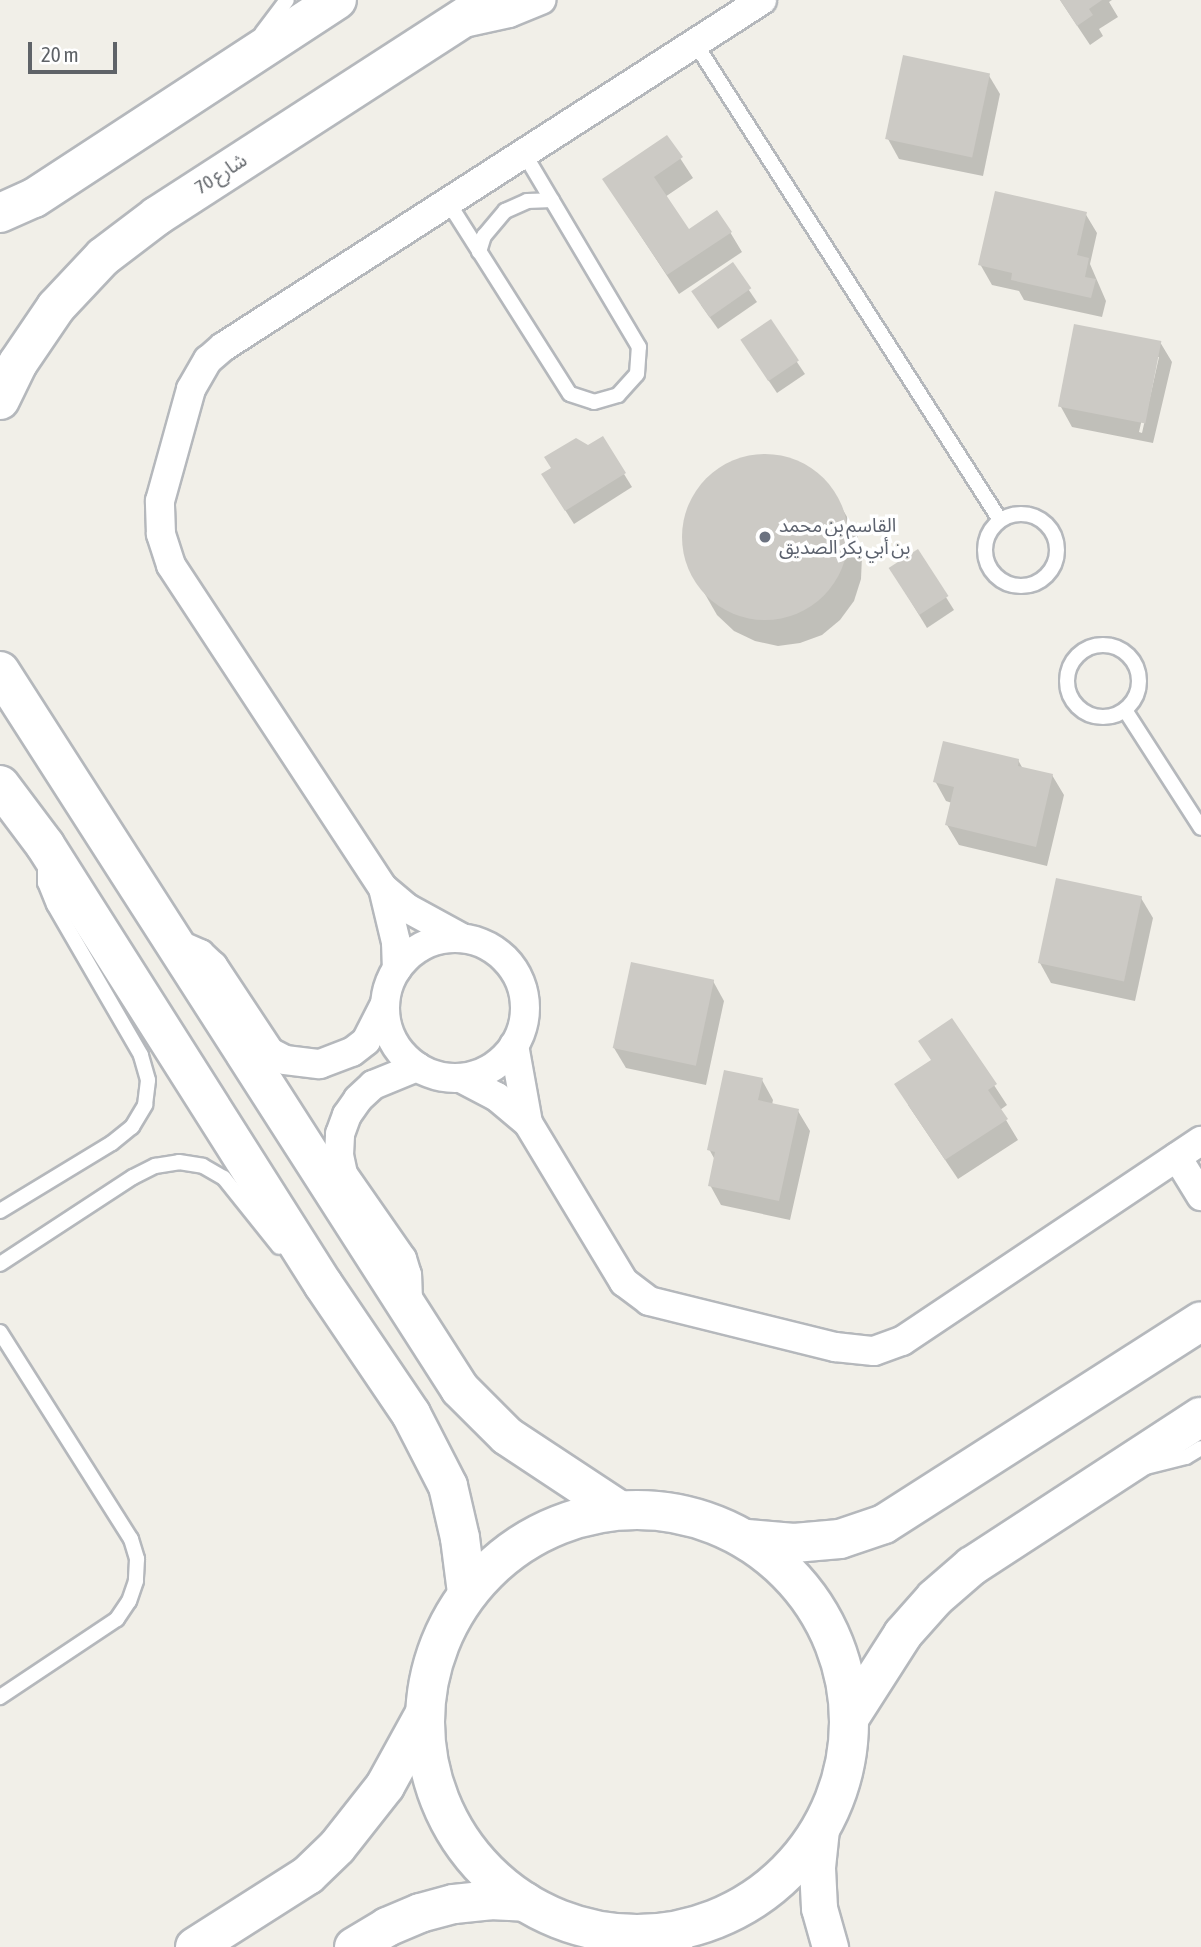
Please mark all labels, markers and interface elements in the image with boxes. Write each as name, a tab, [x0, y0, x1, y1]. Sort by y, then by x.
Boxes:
scale bar	[32, 28, 121, 72]
text: 20 m	[41, 42, 79, 66]
street label: شارع 70	[191, 149, 251, 199]
place label: القاسم بن محمد بن أبي بكر الصديق	[779, 515, 910, 559]
marker: القاسم بن محمد بن أبي بكر الصديق	[757, 529, 773, 545]

